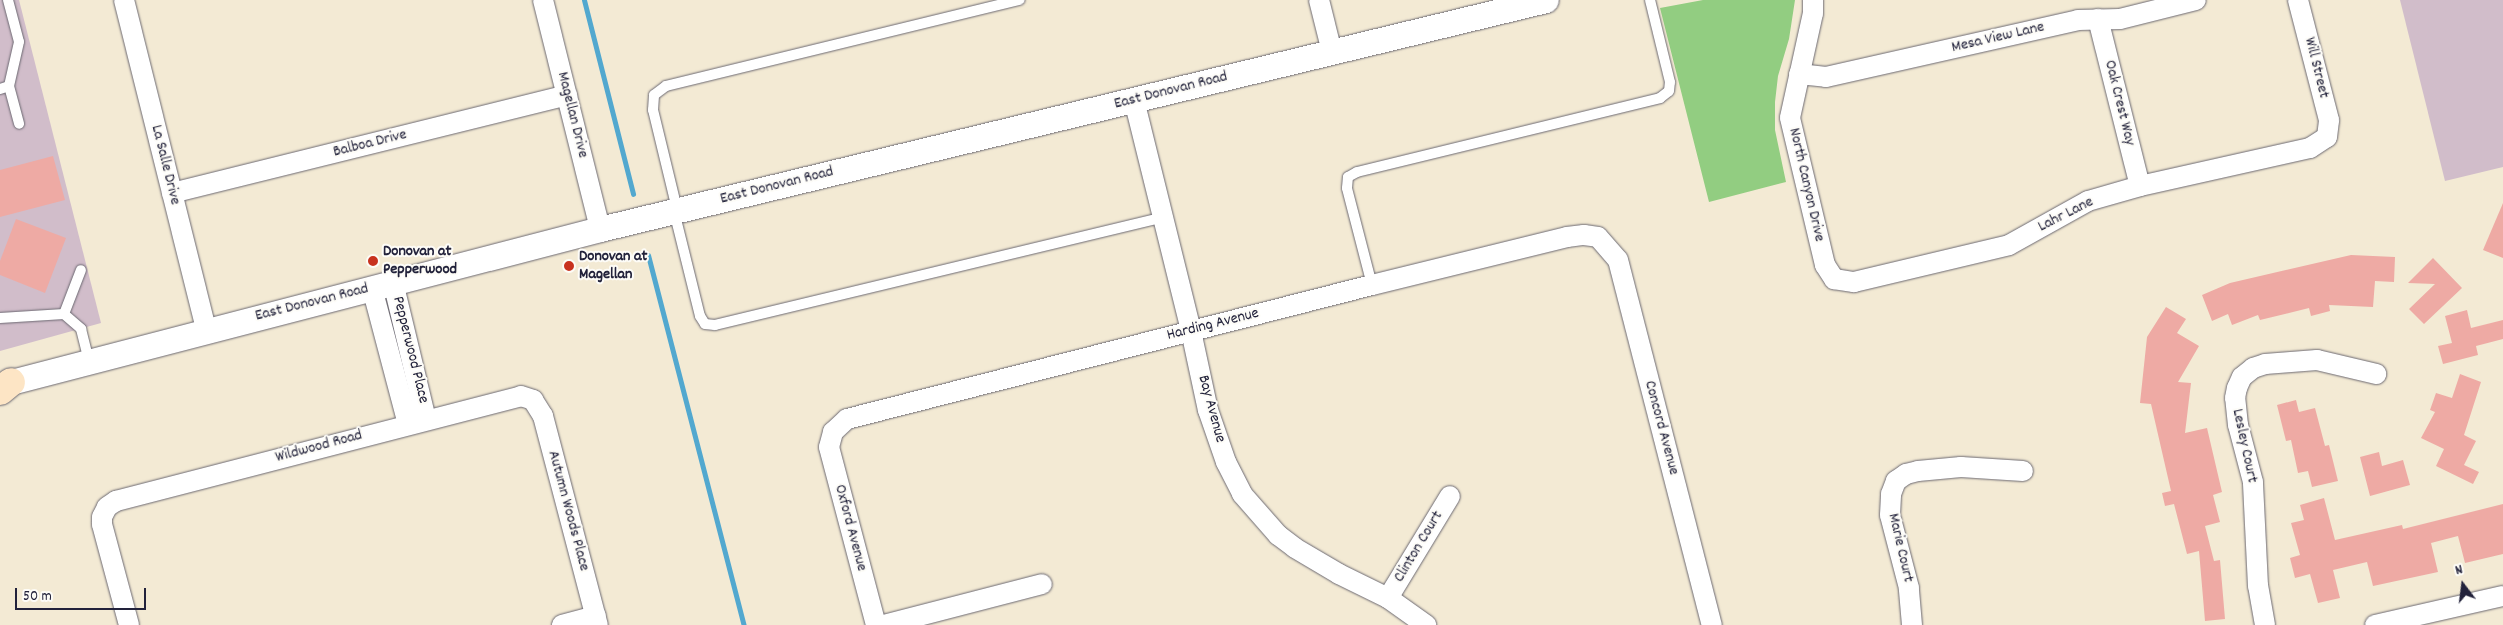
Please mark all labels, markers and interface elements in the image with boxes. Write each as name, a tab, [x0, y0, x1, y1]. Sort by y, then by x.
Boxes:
street label: Mesa View Lane	[1950, 18, 2046, 58]
street label: Will Street	[2299, 35, 2333, 101]
street label: Oak Crest Way	[2099, 58, 2139, 148]
street label: East Donovan Road	[1112, 68, 1230, 114]
street label: Magellan Drive	[552, 70, 592, 160]
street label: La Salle Drive	[146, 123, 184, 207]
street label: Balboa Drive	[331, 126, 409, 162]
street label: North Canyon Drive	[1784, 126, 1828, 244]
street label: East Donovan Road	[718, 163, 836, 209]
street label: Lahr Lane	[2035, 193, 2097, 237]
place label: Donovan at Pepperwood	[383, 242, 457, 280]
place label: Donovan at Magellan	[579, 247, 648, 285]
marker: Donovan at Pepperwood	[367, 255, 379, 267]
marker: Donovan at Magellan	[563, 260, 575, 272]
street label: East Donovan Road	[253, 280, 371, 326]
street label: Pepperwood Place	[387, 294, 433, 406]
street label: Harding Avenue	[1165, 304, 1261, 346]
street label: Bay Avenue	[1193, 373, 1229, 445]
street label: Concord Avenue	[1639, 379, 1683, 477]
street label: Lesley Court	[2227, 407, 2261, 485]
street label: Wildwood Road	[274, 426, 364, 468]
street label: Autumn Woods Place	[543, 449, 593, 573]
street label: Oxford Avenue	[829, 483, 871, 573]
street label: Clinton Court	[1390, 508, 1448, 586]
street label: Marie Court	[1883, 512, 1917, 584]
north arrow	[2438, 560, 2488, 610]
text: N	[2453, 560, 2465, 581]
scale bar	[18, 578, 149, 610]
text: 50 m	[23, 586, 52, 608]

